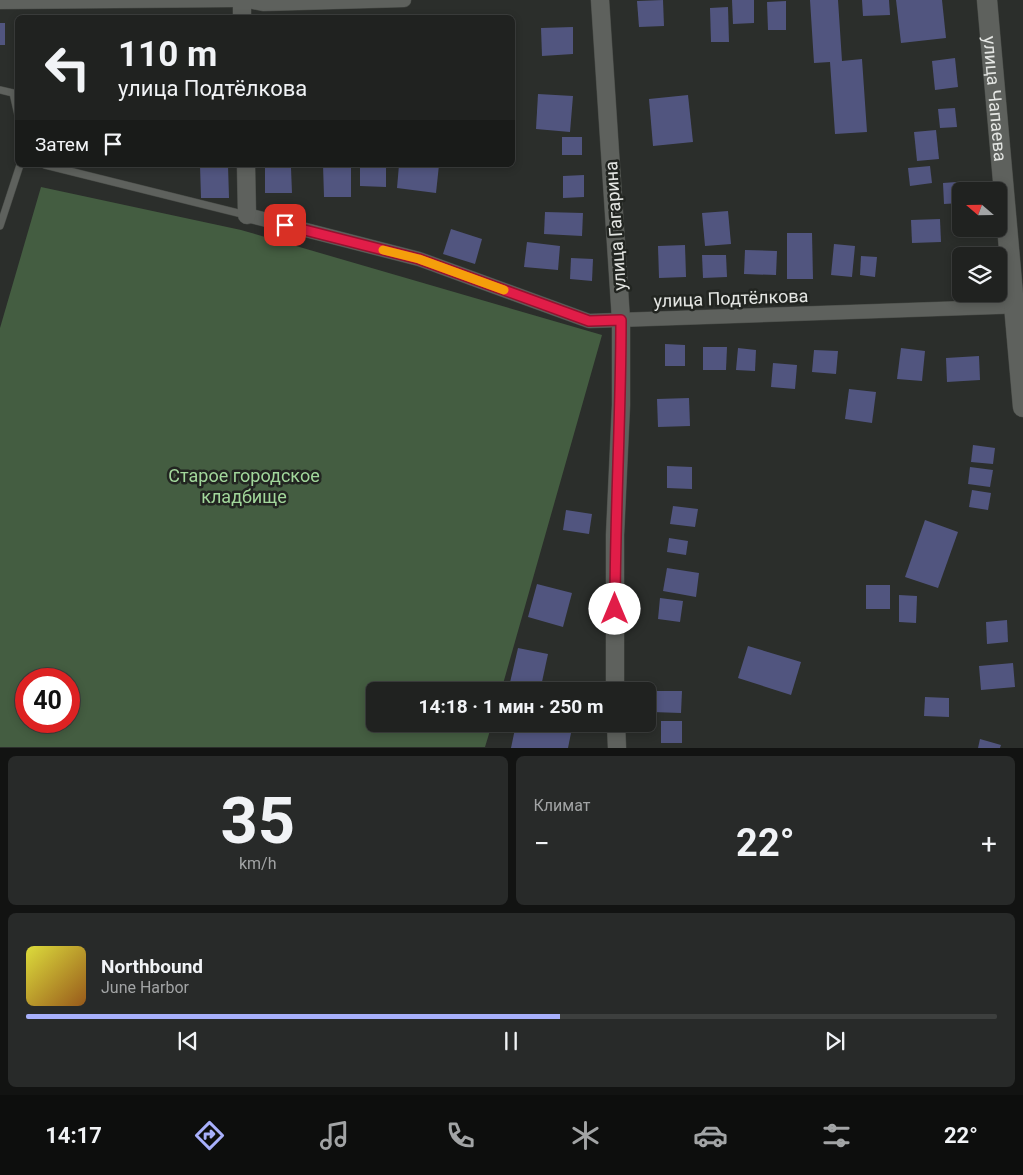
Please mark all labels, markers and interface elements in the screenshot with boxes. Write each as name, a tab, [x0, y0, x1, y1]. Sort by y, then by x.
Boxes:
text: 110 m	[118, 34, 217, 75]
icon: left	[35, 35, 100, 100]
street label: улица Чапаева	[980, 35, 1012, 162]
text: улица Подтёлкова	[118, 76, 307, 101]
icon: arrive	[99, 130, 127, 158]
text: Затем	[35, 133, 89, 156]
street label: улица Гагарина	[600, 161, 630, 291]
north arrow	[952, 182, 1008, 238]
map controls	[952, 182, 1007, 302]
pin	[264, 204, 306, 246]
icon: arrive	[271, 211, 299, 239]
button: layers	[952, 247, 1007, 302]
street label: улица Подтёлкова	[653, 285, 809, 311]
park label: Старое городское кладбище	[168, 465, 320, 507]
position arrow	[588, 582, 640, 634]
speed limit sign: 40	[15, 668, 80, 733]
text: 14:18 · 1 мин · 250 m	[419, 695, 603, 718]
text: 35	[220, 783, 295, 859]
text: Климат	[534, 796, 590, 815]
text: 22°	[736, 821, 795, 865]
text: −	[534, 827, 550, 860]
text: +	[981, 827, 997, 860]
text: km/h	[239, 854, 277, 873]
text: Northbound	[101, 955, 203, 978]
text: June Harbor	[101, 978, 189, 997]
icon: previous	[174, 1027, 202, 1055]
icon: pause	[497, 1027, 525, 1055]
icon: next	[821, 1027, 849, 1055]
icon: directions	[192, 1118, 227, 1153]
icon: music	[317, 1118, 352, 1153]
icon: phone	[443, 1118, 478, 1153]
icon: climate	[568, 1118, 603, 1153]
icon: car	[693, 1118, 728, 1153]
icon: filters	[819, 1118, 854, 1153]
text: 14:17	[45, 1123, 102, 1148]
text: 22°	[944, 1123, 978, 1148]

